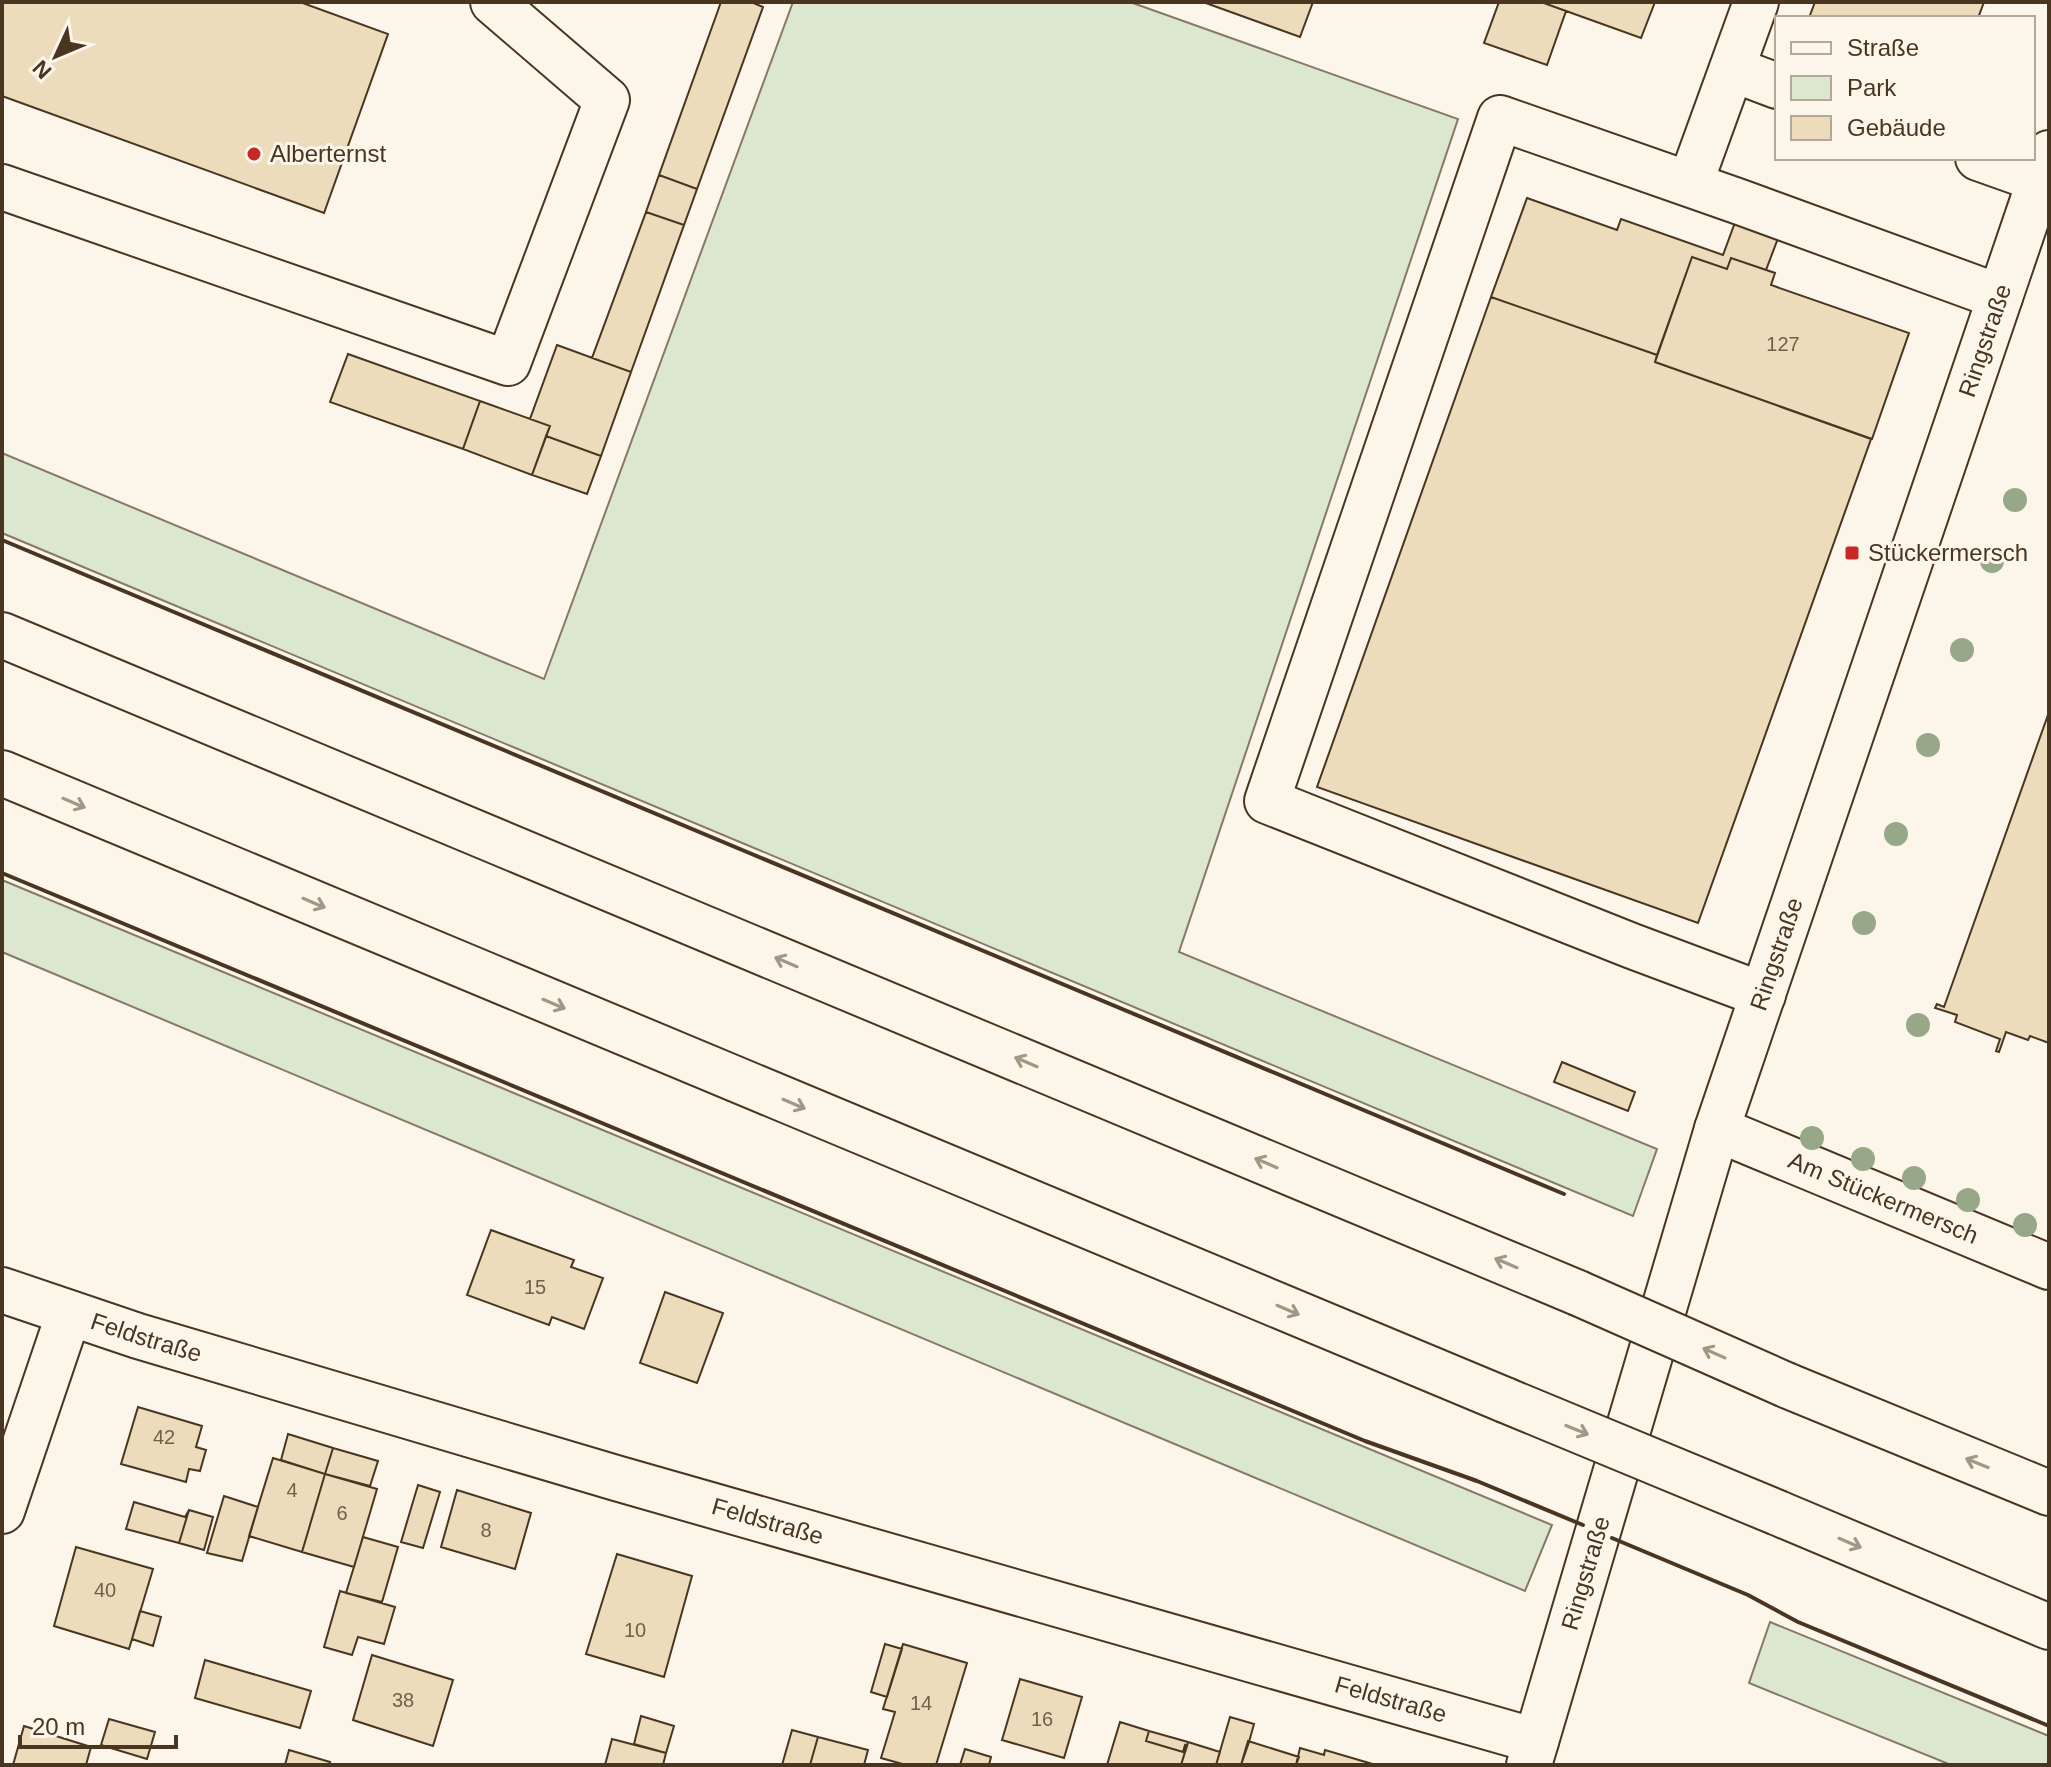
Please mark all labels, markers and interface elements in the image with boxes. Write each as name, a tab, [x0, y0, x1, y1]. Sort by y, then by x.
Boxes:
north arrow	[16, 16, 96, 96]
legend	[1775, 16, 2035, 160]
text: Straße	[1847, 34, 1919, 61]
text: N	[27, 55, 56, 84]
text: Park	[1847, 74, 1897, 101]
text: Gebäude	[1847, 114, 1946, 141]
place label: Alberternst	[270, 140, 386, 167]
marker: Alberternst	[245, 145, 263, 163]
street label: Ringstraße	[1953, 280, 2016, 400]
house number: 127	[1766, 333, 1800, 355]
place label: Stückermersch	[1868, 539, 2028, 566]
marker: Stückermersch	[1843, 544, 1861, 562]
one-way arrow	[61, 797, 86, 812]
street label: Ringstraße	[1744, 894, 1808, 1014]
one-way arrow	[301, 897, 326, 912]
one-way arrow	[774, 954, 799, 969]
one-way arrow	[541, 997, 566, 1012]
one-way arrow	[1014, 1054, 1039, 1069]
one-way arrow	[781, 1098, 806, 1112]
street label: Am Stückermersch	[1785, 1146, 1982, 1249]
one-way arrow	[1254, 1154, 1279, 1169]
one-way arrow	[1494, 1254, 1519, 1269]
house number: 15	[524, 1276, 546, 1298]
one-way arrow	[1275, 1304, 1300, 1318]
street label: Feldstraße	[87, 1307, 205, 1367]
one-way arrow	[1702, 1345, 1727, 1360]
one-way arrow	[1564, 1424, 1589, 1438]
house number: 42	[153, 1426, 175, 1448]
one-way arrow	[1965, 1455, 1990, 1469]
house number: 4	[286, 1479, 298, 1501]
street label: Feldstraße	[709, 1492, 827, 1550]
house number: 6	[336, 1502, 348, 1524]
street label: Ringstraße	[1556, 1513, 1615, 1633]
house number: 8	[480, 1519, 492, 1541]
one-way arrow	[1837, 1536, 1862, 1551]
house number: 40	[94, 1579, 116, 1601]
house number: 10	[624, 1619, 646, 1641]
street label: Feldstraße	[1332, 1670, 1450, 1728]
house number: 38	[392, 1689, 414, 1711]
house number: 14	[910, 1692, 932, 1714]
scale bar	[20, 1699, 176, 1749]
house number: 16	[1031, 1708, 1053, 1730]
text: 20 m	[32, 1713, 85, 1740]

